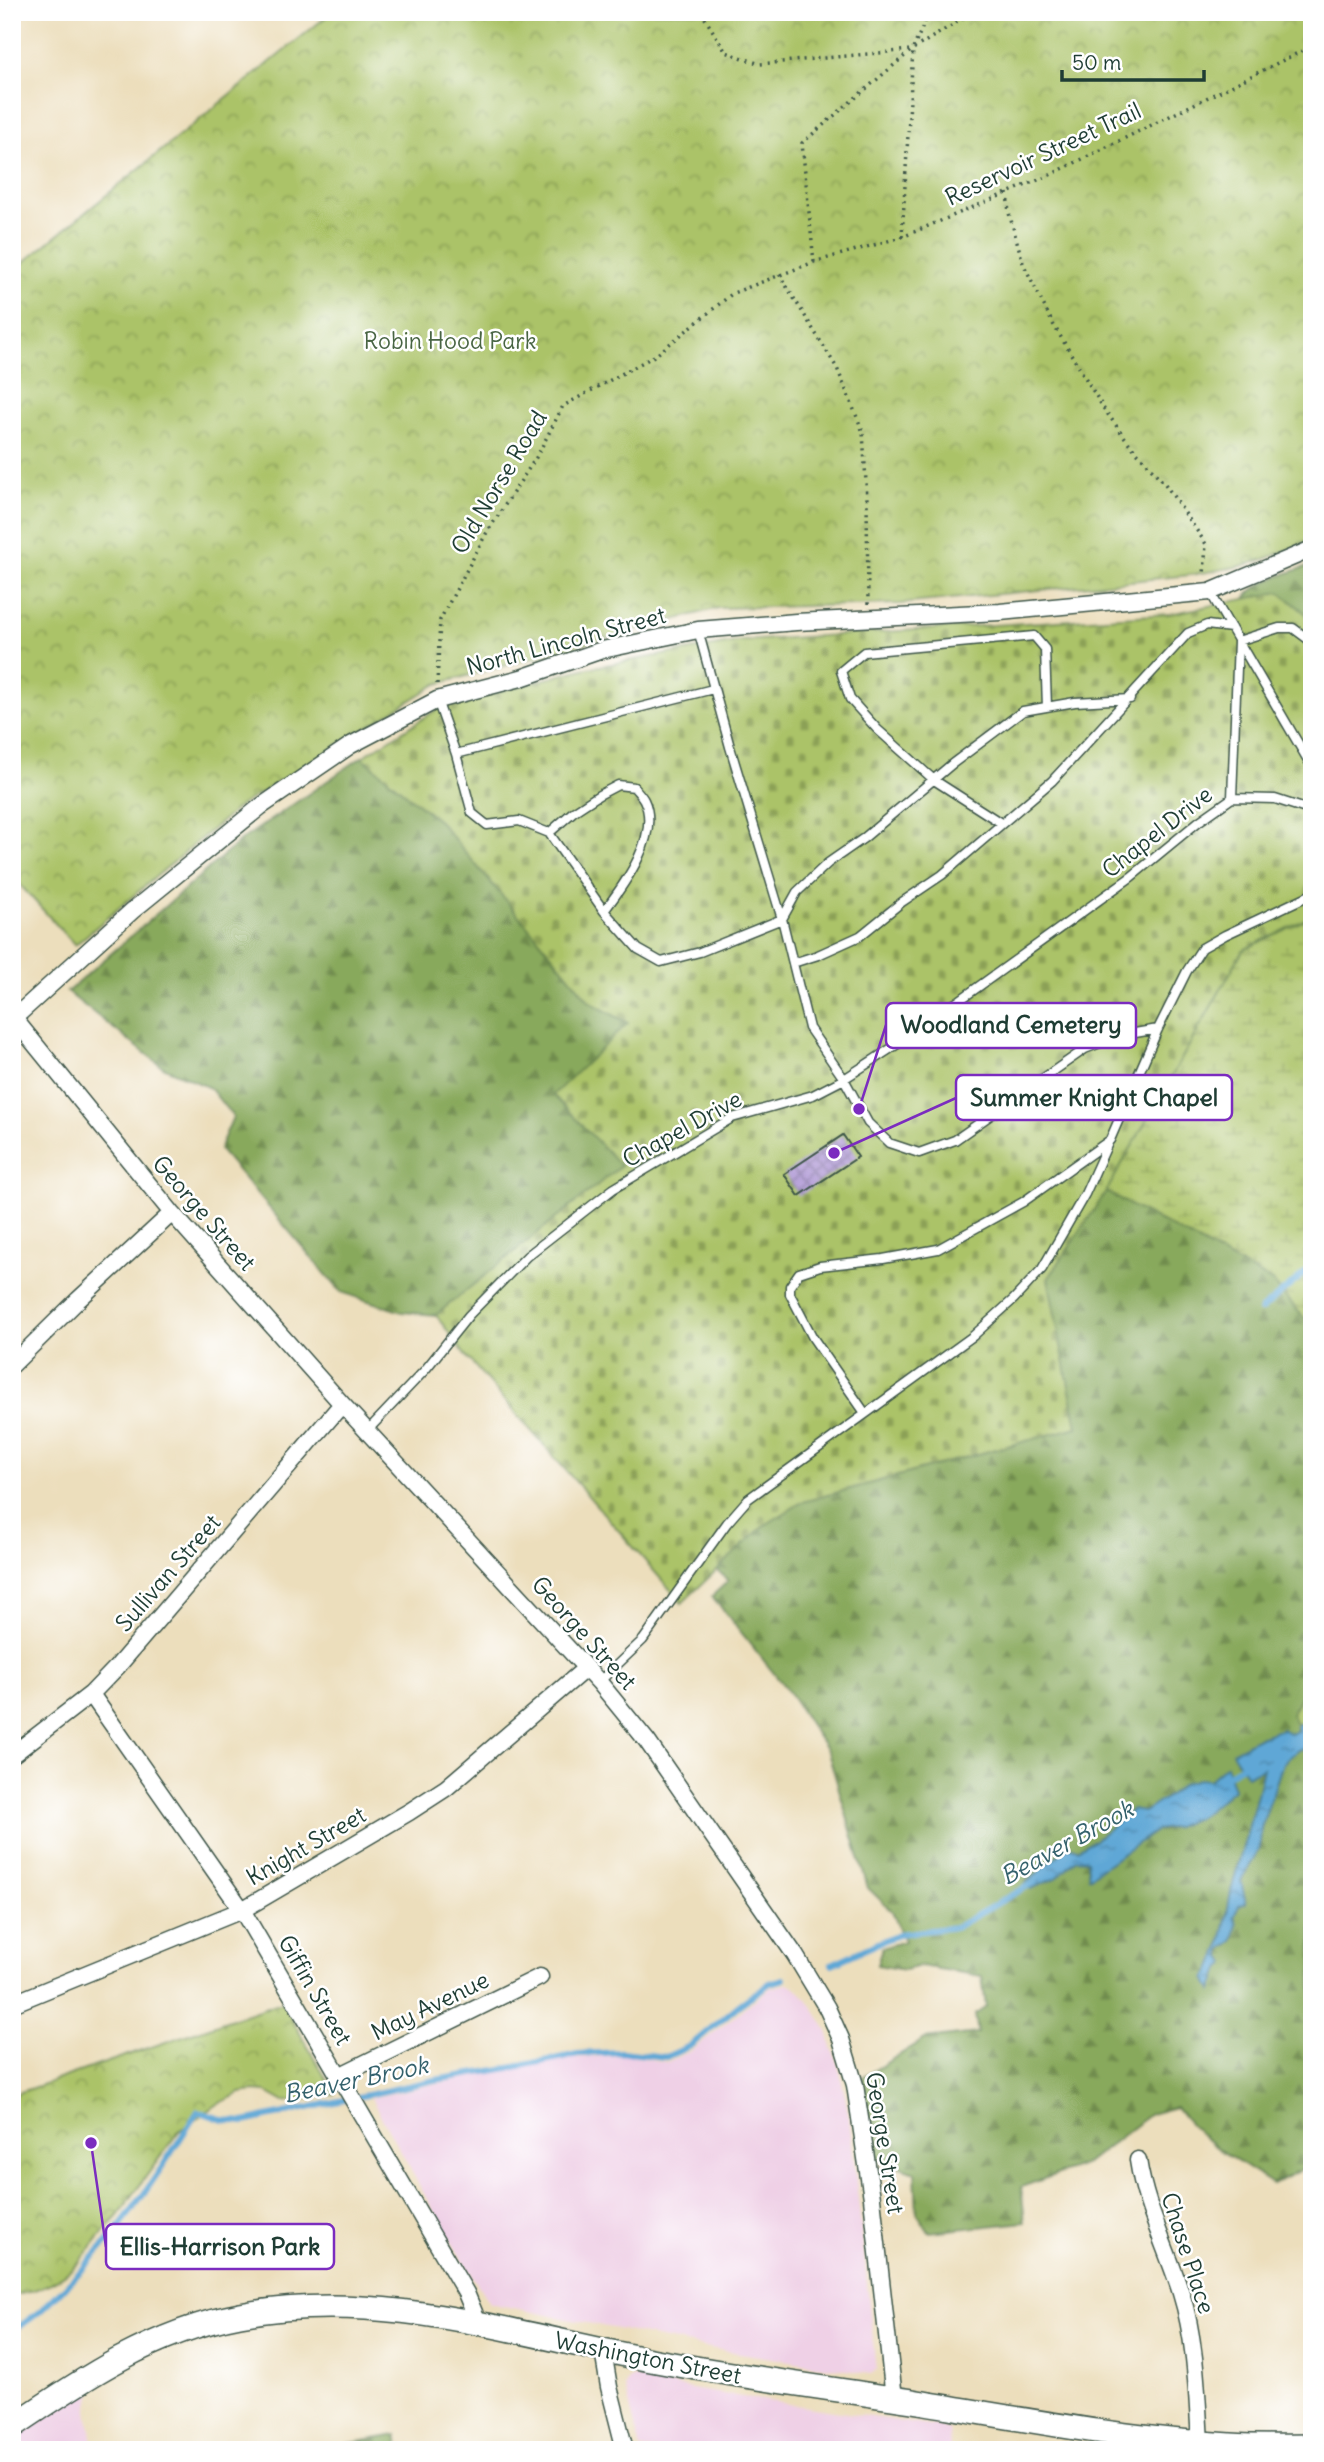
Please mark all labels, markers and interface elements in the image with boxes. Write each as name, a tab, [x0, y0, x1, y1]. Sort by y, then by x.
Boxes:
scale bar	[1062, 38, 1203, 82]
text: 50 m	[1072, 49, 1121, 76]
street label: Reservoir Street Trail	[940, 95, 1145, 212]
park label: Robin Hood Park	[364, 326, 536, 355]
street label: Old Norse Road	[444, 405, 553, 559]
street label: North Lincoln Street	[463, 600, 669, 681]
street label: Chapel Drive	[1096, 780, 1218, 884]
callout: Woodland Cemetery	[886, 1003, 1136, 1048]
text: Woodland Cemetery	[900, 1009, 1122, 1039]
callout: Summer Knight Chapel	[956, 1075, 1232, 1120]
text: Summer Knight Chapel	[970, 1082, 1218, 1112]
street label: Chapel Drive	[617, 1084, 747, 1173]
street label: George Street	[146, 1149, 262, 1276]
street label: Sullivan Street	[109, 1508, 227, 1637]
street label: George Street	[526, 1570, 643, 1696]
water label: Beaver Brook	[995, 1793, 1140, 1891]
street label: Knight Street	[241, 1800, 371, 1891]
street label: Giffin Street	[272, 1930, 359, 2050]
street label: May Avenue	[366, 1965, 493, 2046]
water label: Beaver Brook	[281, 2049, 433, 2109]
street label: George Street	[860, 2070, 911, 2216]
street label: Chase Place	[1155, 2189, 1222, 2317]
callout: Ellis-Harrison Park	[106, 2224, 334, 2269]
text: Ellis-Harrison Park	[120, 2231, 320, 2261]
street label: Washington Street	[552, 2325, 744, 2390]

